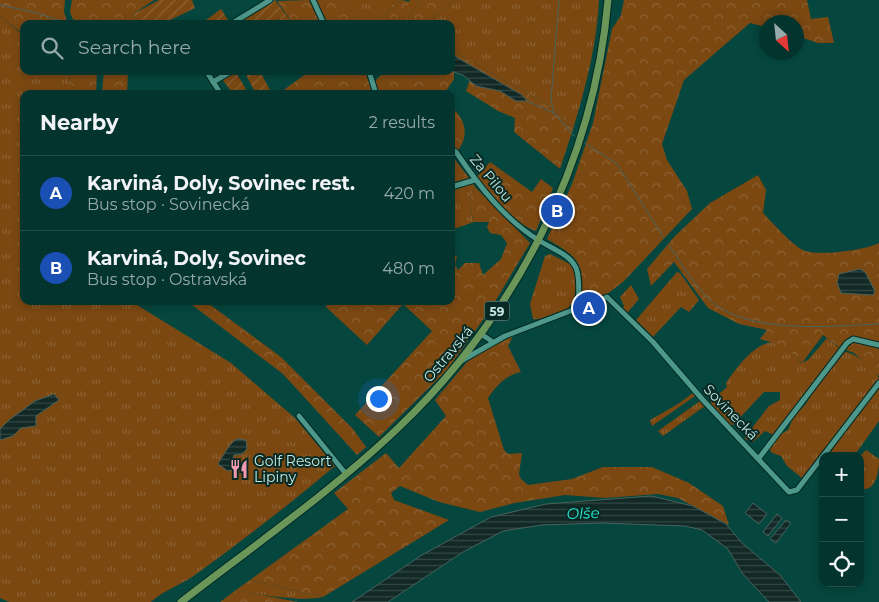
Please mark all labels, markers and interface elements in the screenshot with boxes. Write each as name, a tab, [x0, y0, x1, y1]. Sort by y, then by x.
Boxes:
north arrow	[759, 15, 804, 60]
search box	[20, 20, 455, 75]
icon: search	[38, 34, 66, 62]
text: Search here	[78, 36, 191, 59]
text: Nearby	[40, 110, 119, 135]
text: 2 results	[369, 113, 435, 132]
street label: Za Pilou	[466, 150, 516, 206]
text: Karviná, Doly, Sovinec rest.	[87, 172, 355, 195]
text: A	[50, 184, 62, 203]
text: 420 m	[384, 184, 435, 203]
pin: B	[541, 192, 573, 230]
text: Bus stop · Sovinecká	[87, 195, 250, 214]
text: Karviná, Doly, Sovinec	[87, 247, 306, 270]
text: B	[50, 259, 62, 278]
text: 480 m	[382, 259, 435, 278]
text: Bus stop · Ostravská	[87, 270, 247, 289]
pin: A	[573, 289, 605, 327]
road number: 59	[484, 302, 510, 321]
street label: Ostravská	[419, 322, 477, 386]
street label: Sovinecká	[700, 380, 762, 444]
your location	[366, 386, 392, 412]
place label: Golf Resort Lipiny	[254, 452, 332, 486]
map controls	[819, 452, 864, 587]
button: +	[819, 452, 864, 497]
restaurant icon: Golf Resort Lipiny	[228, 458, 250, 480]
button: −	[819, 497, 864, 542]
water label: Olše	[566, 503, 600, 523]
button: locate	[819, 542, 864, 587]

